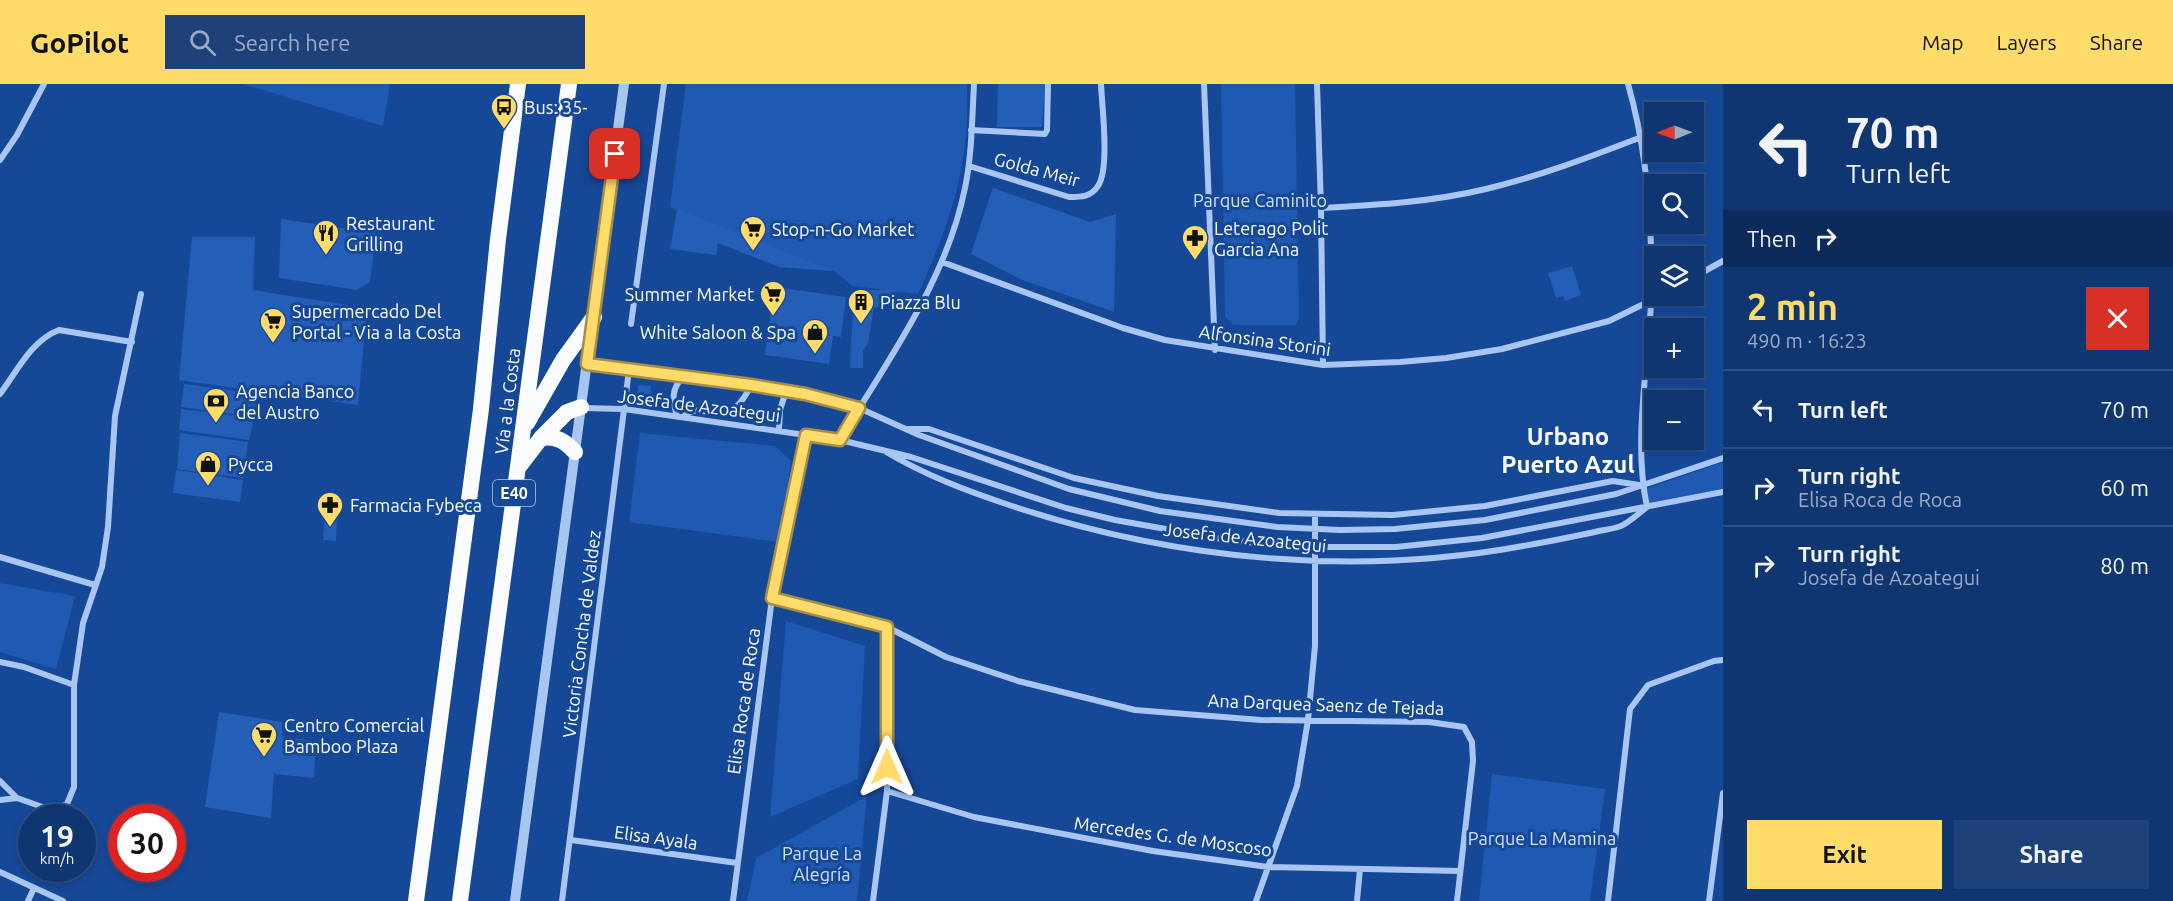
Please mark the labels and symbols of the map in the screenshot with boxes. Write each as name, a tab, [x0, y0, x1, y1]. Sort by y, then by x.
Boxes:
bus stop icon: Bus: 35-	[489, 92, 519, 130]
place label: Bus: 35-	[524, 97, 588, 117]
north arrow	[1644, 102, 1704, 162]
pin	[589, 128, 640, 179]
street label: Golda Meir	[992, 148, 1082, 190]
park label: Parque Caminito	[1193, 190, 1327, 210]
place label: Restaurant Grilling	[346, 213, 435, 254]
supermarket icon: Stop-n-Go Market	[738, 214, 768, 252]
restaurant icon: Restaurant Grilling	[311, 218, 341, 256]
place label: Leterago Polit Garcia Ana	[1214, 218, 1328, 259]
place label: Stop-n-Go Market	[772, 219, 914, 239]
pharmacy icon: Leterago Polit Garcia Ana	[1180, 223, 1210, 261]
supermarket icon: Summer Market	[758, 279, 788, 317]
place label: Summer Market	[625, 284, 754, 304]
building icon: Piazza Blu	[846, 287, 876, 325]
place label: Piazza Blu	[880, 292, 961, 312]
place label: Supermercado Del Portal - Via a la Costa	[292, 301, 461, 342]
supermarket icon: Supermercado Del Portal - Via a la Costa	[258, 306, 288, 344]
shop icon: White Saloon & Spa	[800, 317, 830, 355]
street label: Alfonsina Storini	[1198, 321, 1332, 359]
place label: White Saloon & Spa	[640, 322, 796, 342]
street label: Vía a la Costa	[491, 347, 523, 455]
place label: Agencia Banco del Austro	[236, 381, 354, 422]
street label: Josefa de Azoategui	[617, 385, 781, 425]
bank icon: Agencia Banco del Austro	[201, 386, 231, 424]
district label: Urbano Puerto Azul	[1501, 423, 1635, 478]
shop icon: Pycca	[193, 449, 223, 487]
place label: Pycca	[228, 454, 274, 474]
road number: E40	[493, 480, 535, 506]
pharmacy icon: Farmacia Fybeca	[315, 490, 345, 528]
place label: Farmacia Fybeca	[350, 495, 482, 515]
street label: Josefa de Azoategui	[1163, 518, 1327, 556]
street label: Victoria Concha de Valdez	[558, 529, 604, 739]
street label: Elisa Roca de Roca	[723, 627, 763, 775]
street label: Ana Darquea Saenz de Tejada	[1207, 690, 1445, 718]
place label: Centro Comercial Bamboo Plaza	[284, 715, 425, 756]
supermarket icon: Centro Comercial Bamboo Plaza	[249, 720, 279, 758]
position arrow	[855, 735, 919, 799]
speed limit sign: 30	[108, 804, 186, 882]
street label: Mercedes G. de Moscoso	[1073, 812, 1273, 860]
street label: Elisa Ayala	[613, 821, 699, 853]
park label: Parque La Mamina	[1468, 828, 1616, 848]
park label: Parque La Alegría	[782, 843, 862, 884]

